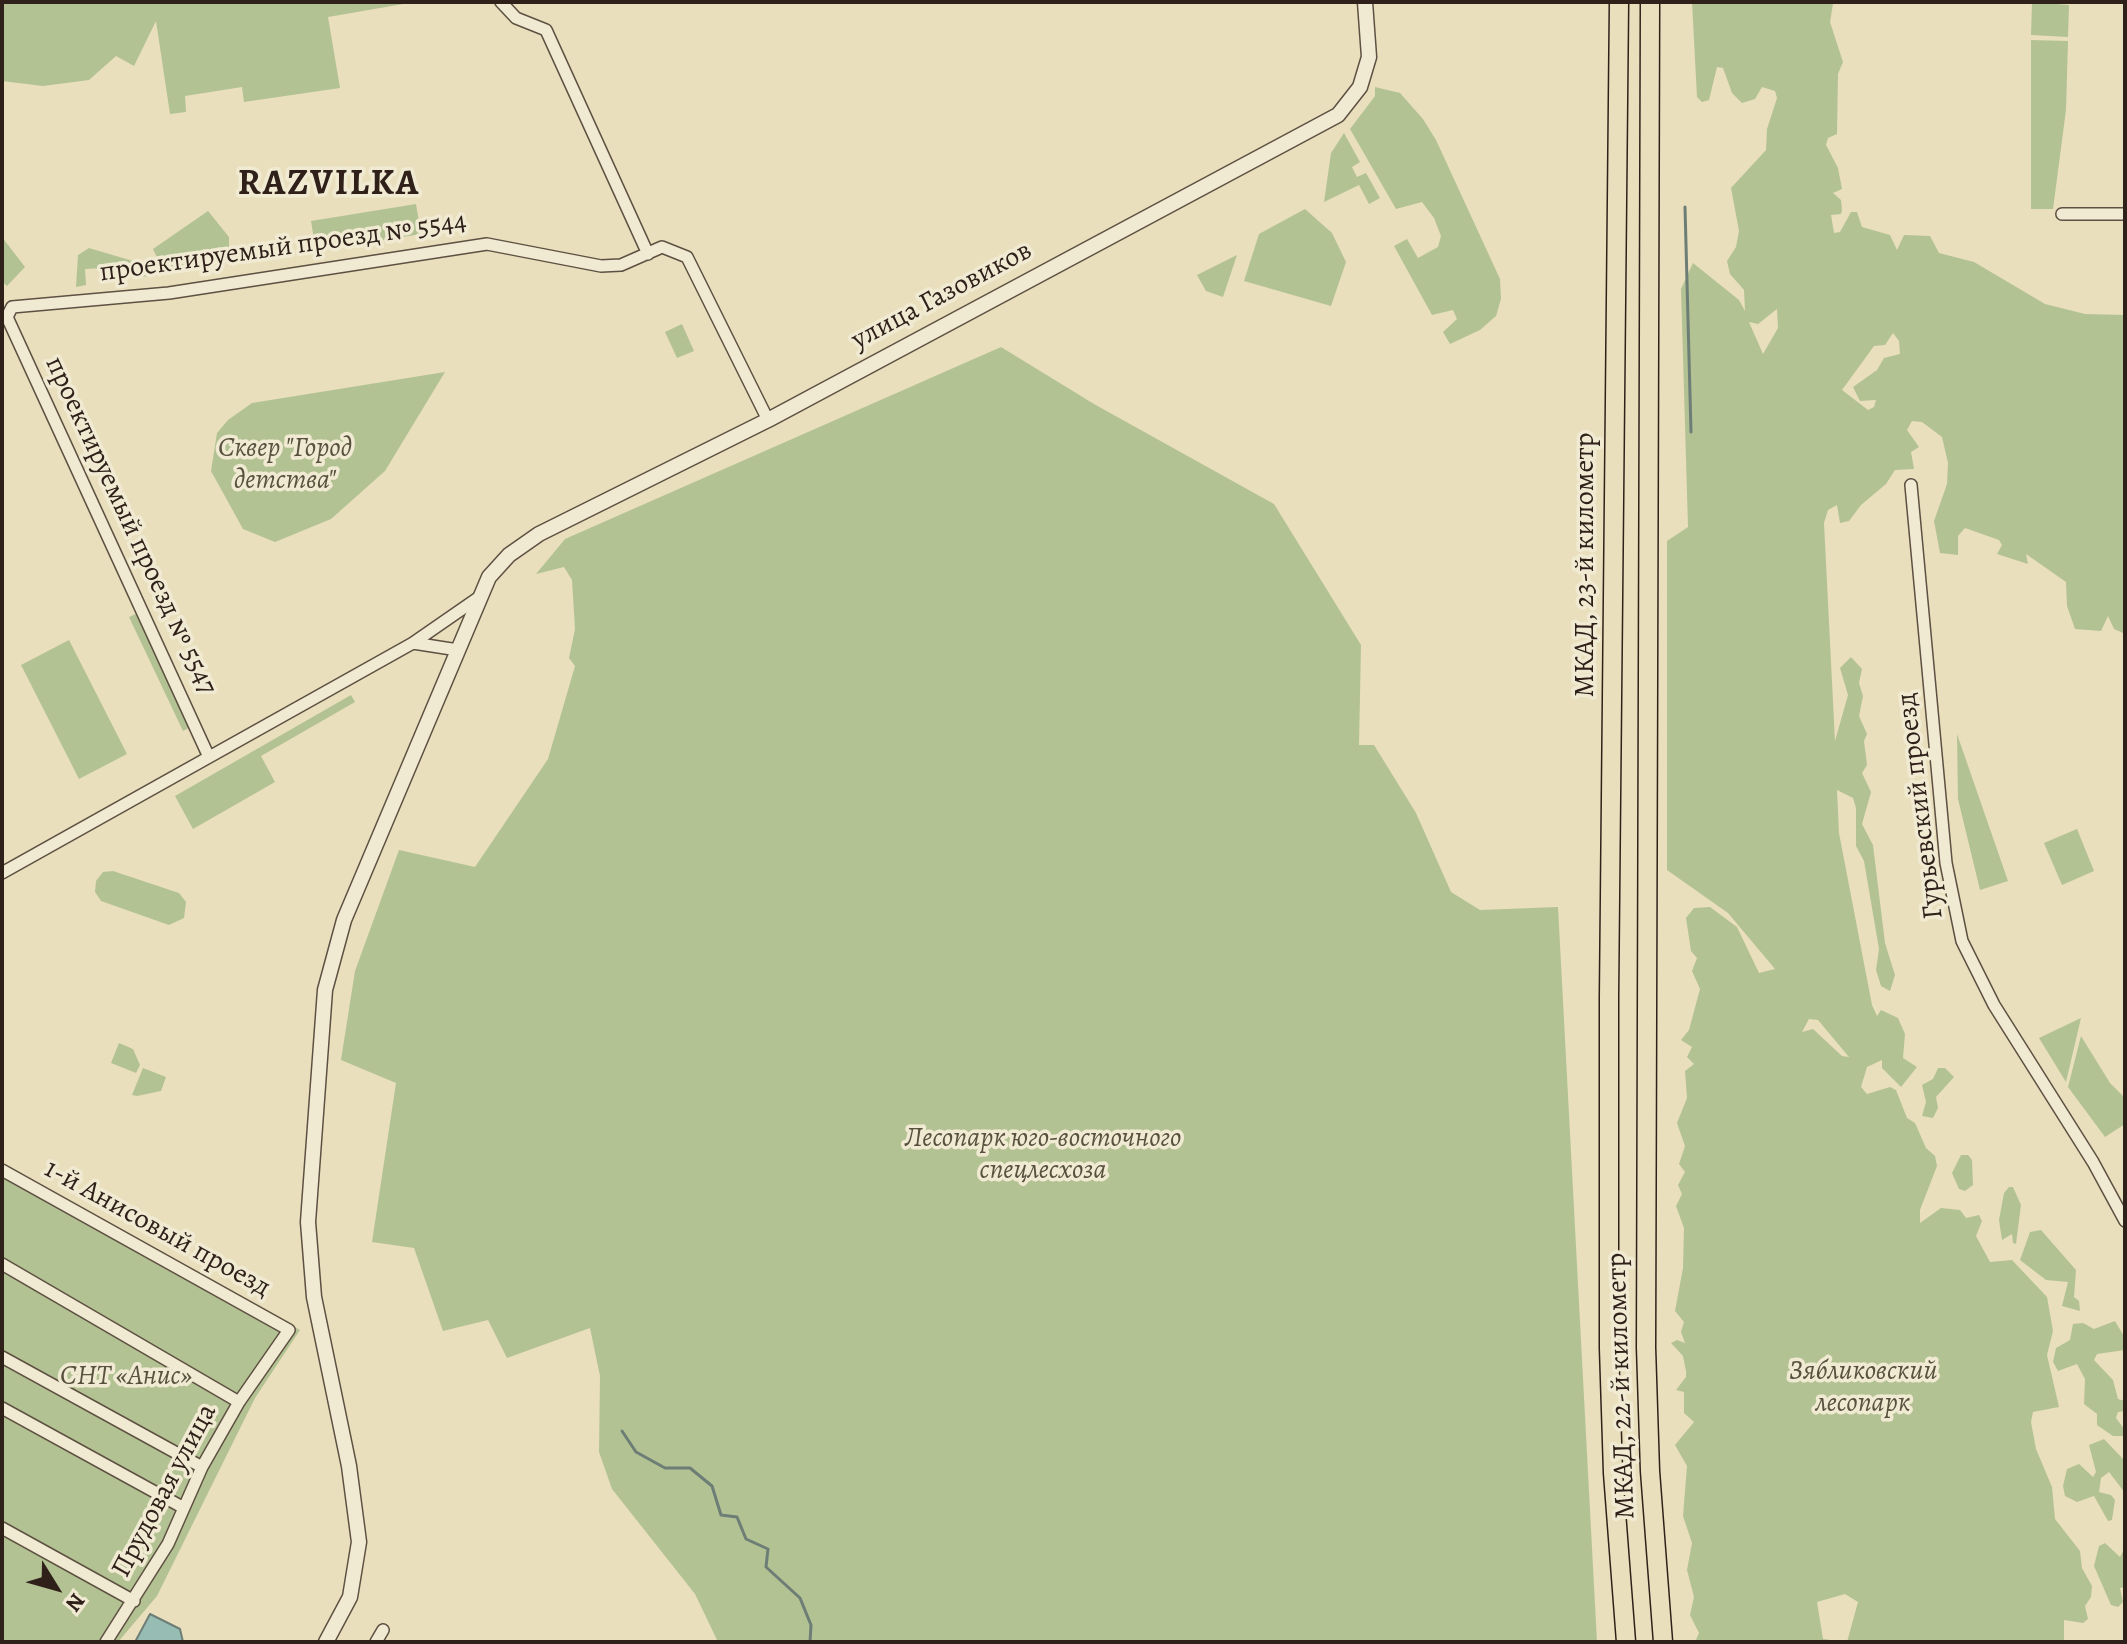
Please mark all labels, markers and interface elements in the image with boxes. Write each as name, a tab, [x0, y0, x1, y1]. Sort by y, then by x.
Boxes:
district label: RAZVILKA	[238, 163, 420, 207]
street label: проектируемый проезд № 5544	[97, 206, 469, 290]
street label: улица Газовиков	[846, 234, 1038, 358]
street label: проектируемый проезд № 5547	[37, 352, 223, 700]
park label: Сквер "Город детства"	[218, 432, 352, 498]
street label: МКАД, 23-й километр	[1569, 433, 1603, 697]
street label: Гурьевский проезд	[1890, 691, 1952, 921]
park label: Лесопарк юго-восточного спецлесхоза	[904, 1122, 1182, 1188]
street label: 1-й Анисовый проезд	[38, 1153, 276, 1305]
street label: МКАД, 22-й километр	[1601, 1252, 1643, 1520]
park label: Зябликовский лесопарк	[1789, 1355, 1937, 1421]
park label: СНТ «Анис»	[60, 1360, 192, 1394]
street label: Прудовая улица	[105, 1399, 225, 1583]
north arrow	[16, 1548, 96, 1628]
text: N	[58, 1587, 92, 1618]

